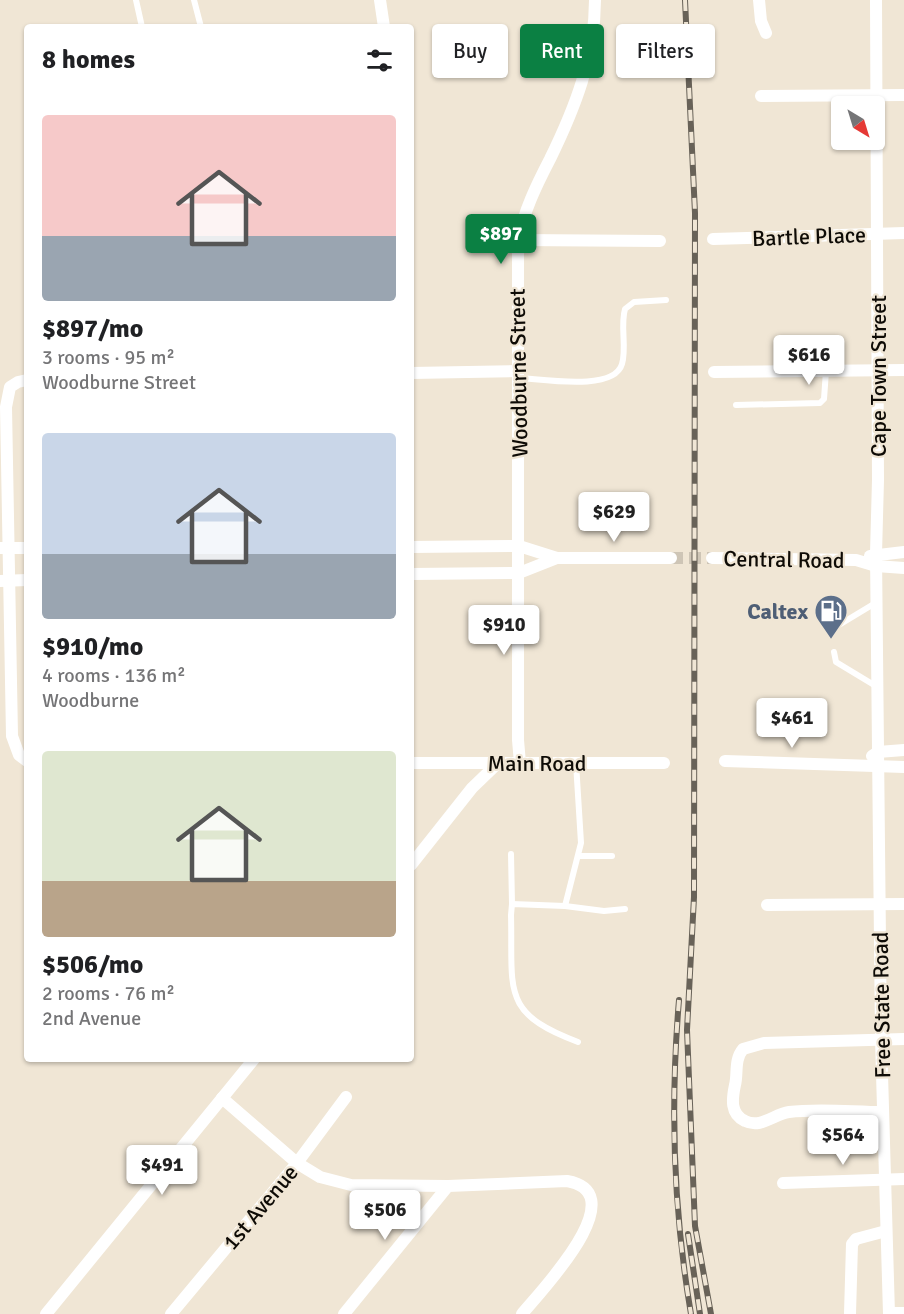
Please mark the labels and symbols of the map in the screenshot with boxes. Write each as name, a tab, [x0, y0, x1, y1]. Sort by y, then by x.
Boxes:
north arrow	[831, 96, 885, 150]
pin: $897	[465, 214, 537, 265]
street label: Bartle Place	[752, 221, 867, 252]
street label: Woodburne Street	[504, 288, 533, 458]
street label: Cape Town Street	[865, 295, 892, 457]
pin: $616	[773, 335, 845, 386]
pin: $629	[578, 492, 650, 543]
street label: Central Road	[723, 545, 845, 574]
fuel station icon: Caltex	[813, 593, 849, 640]
place label: Caltex	[747, 598, 808, 625]
pin: $910	[468, 605, 540, 656]
pin: $461	[756, 698, 828, 749]
street label: Main Road	[488, 750, 586, 777]
street label: Free State Road	[867, 931, 896, 1079]
pin: $564	[807, 1115, 879, 1166]
pin: $491	[126, 1145, 198, 1196]
street label: 1st Avenue	[217, 1159, 304, 1255]
pin: $506	[349, 1190, 421, 1241]

